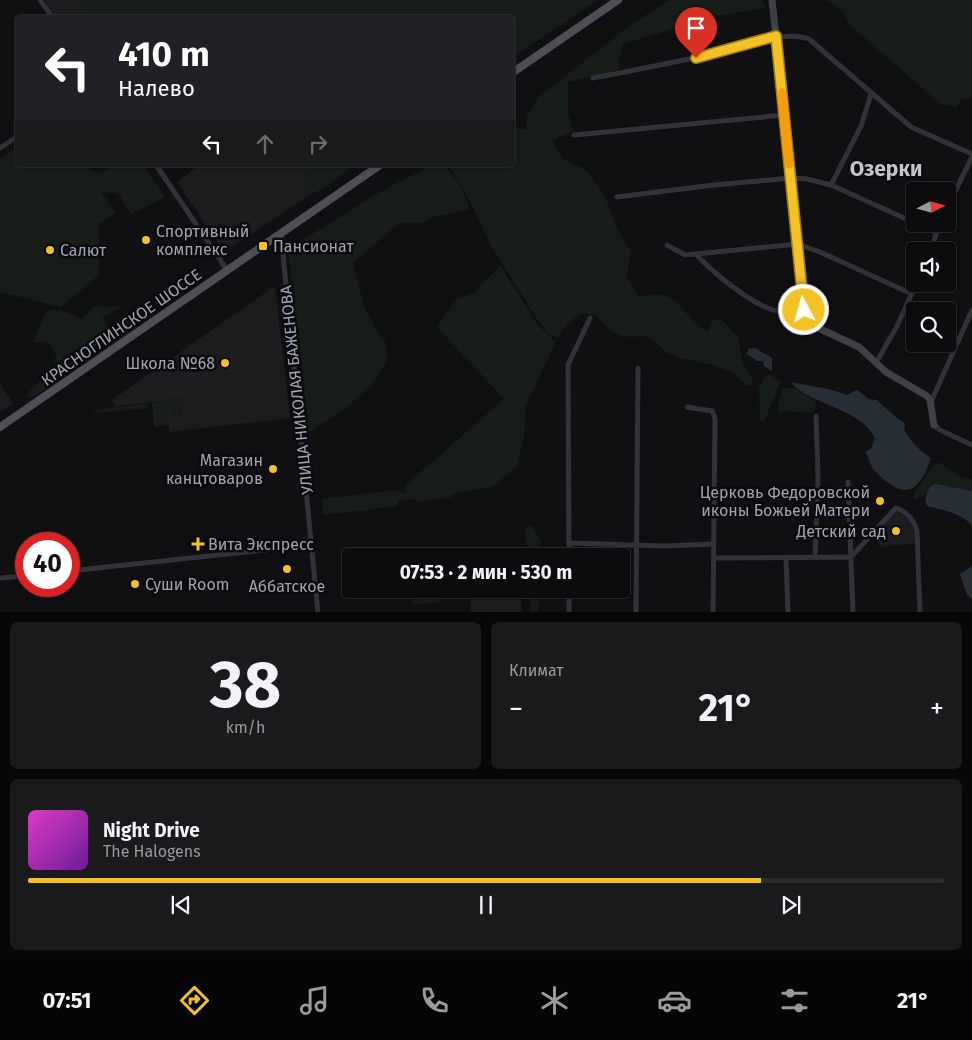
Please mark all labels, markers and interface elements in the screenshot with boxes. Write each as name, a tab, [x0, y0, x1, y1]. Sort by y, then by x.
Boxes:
pin	[675, 7, 717, 58]
icon: arrive	[682, 14, 710, 42]
text: 410 m	[118, 33, 210, 75]
icon: left	[35, 35, 100, 100]
text: Налево	[118, 75, 195, 102]
icon: left	[198, 130, 226, 158]
icon: ahead	[251, 130, 279, 158]
icon: right	[304, 130, 332, 158]
district label: Озерки	[850, 156, 922, 182]
north arrow	[906, 182, 956, 232]
map controls	[906, 182, 956, 352]
place label: Спортивный комплекс	[156, 222, 249, 259]
marker: Спортивный комплекс	[140, 234, 152, 246]
place label: Пансионат	[273, 237, 354, 256]
marker: Пансионат	[257, 240, 269, 252]
place label: Салют	[60, 241, 107, 260]
button: sound	[906, 242, 956, 292]
marker: Салют	[44, 244, 56, 256]
street label: КРАСНОГЛИНСКОЕ ШОССЕ	[38, 265, 205, 390]
position arrow	[777, 283, 829, 335]
street label: УЛИЦА НИКОЛАЯ БАЖЕНОВА	[276, 284, 317, 495]
button: search	[906, 302, 956, 352]
place label: Школа №68	[125, 354, 215, 373]
marker: Школа №68	[219, 357, 231, 369]
place label: Магазин канцтоваров	[166, 451, 263, 488]
marker: Магазин канцтоваров	[267, 463, 279, 475]
place label: Церковь Федоровской иконы Божьей Матери	[700, 483, 870, 520]
marker: Церковь Федоровской иконы Божьей Матери	[874, 495, 886, 507]
place label: Детский сад	[796, 522, 886, 541]
marker: Детский сад	[890, 525, 902, 537]
speed limit sign: 40	[15, 532, 80, 597]
place label: Вита Экспресс	[208, 535, 314, 554]
marker: Вита Экспресс	[192, 538, 204, 550]
text: 07:53 · 2 мин · 530 m	[400, 561, 572, 584]
marker: Аббатское	[281, 563, 293, 575]
place label: Суши Room	[145, 575, 229, 594]
place label: Аббатское	[249, 577, 325, 596]
marker: Суши Room	[129, 578, 141, 590]
text: 38	[210, 646, 281, 724]
text: Климат	[509, 661, 564, 680]
text: 21°	[698, 685, 755, 731]
text: −	[509, 692, 523, 725]
text: +	[930, 692, 944, 725]
text: km/h	[226, 718, 265, 737]
text: Night Drive	[103, 819, 200, 842]
text: The Halogens	[103, 842, 201, 861]
icon: previous	[167, 891, 195, 919]
icon: pause	[472, 891, 500, 919]
icon: next	[777, 891, 805, 919]
icon: directions	[177, 983, 212, 1018]
icon: music	[297, 983, 332, 1018]
icon: phone	[417, 983, 452, 1018]
icon: climate	[537, 983, 572, 1018]
icon: car	[657, 983, 692, 1018]
icon: filters	[777, 983, 812, 1018]
text: 07:51	[43, 987, 91, 1014]
text: 21°	[897, 987, 929, 1014]

